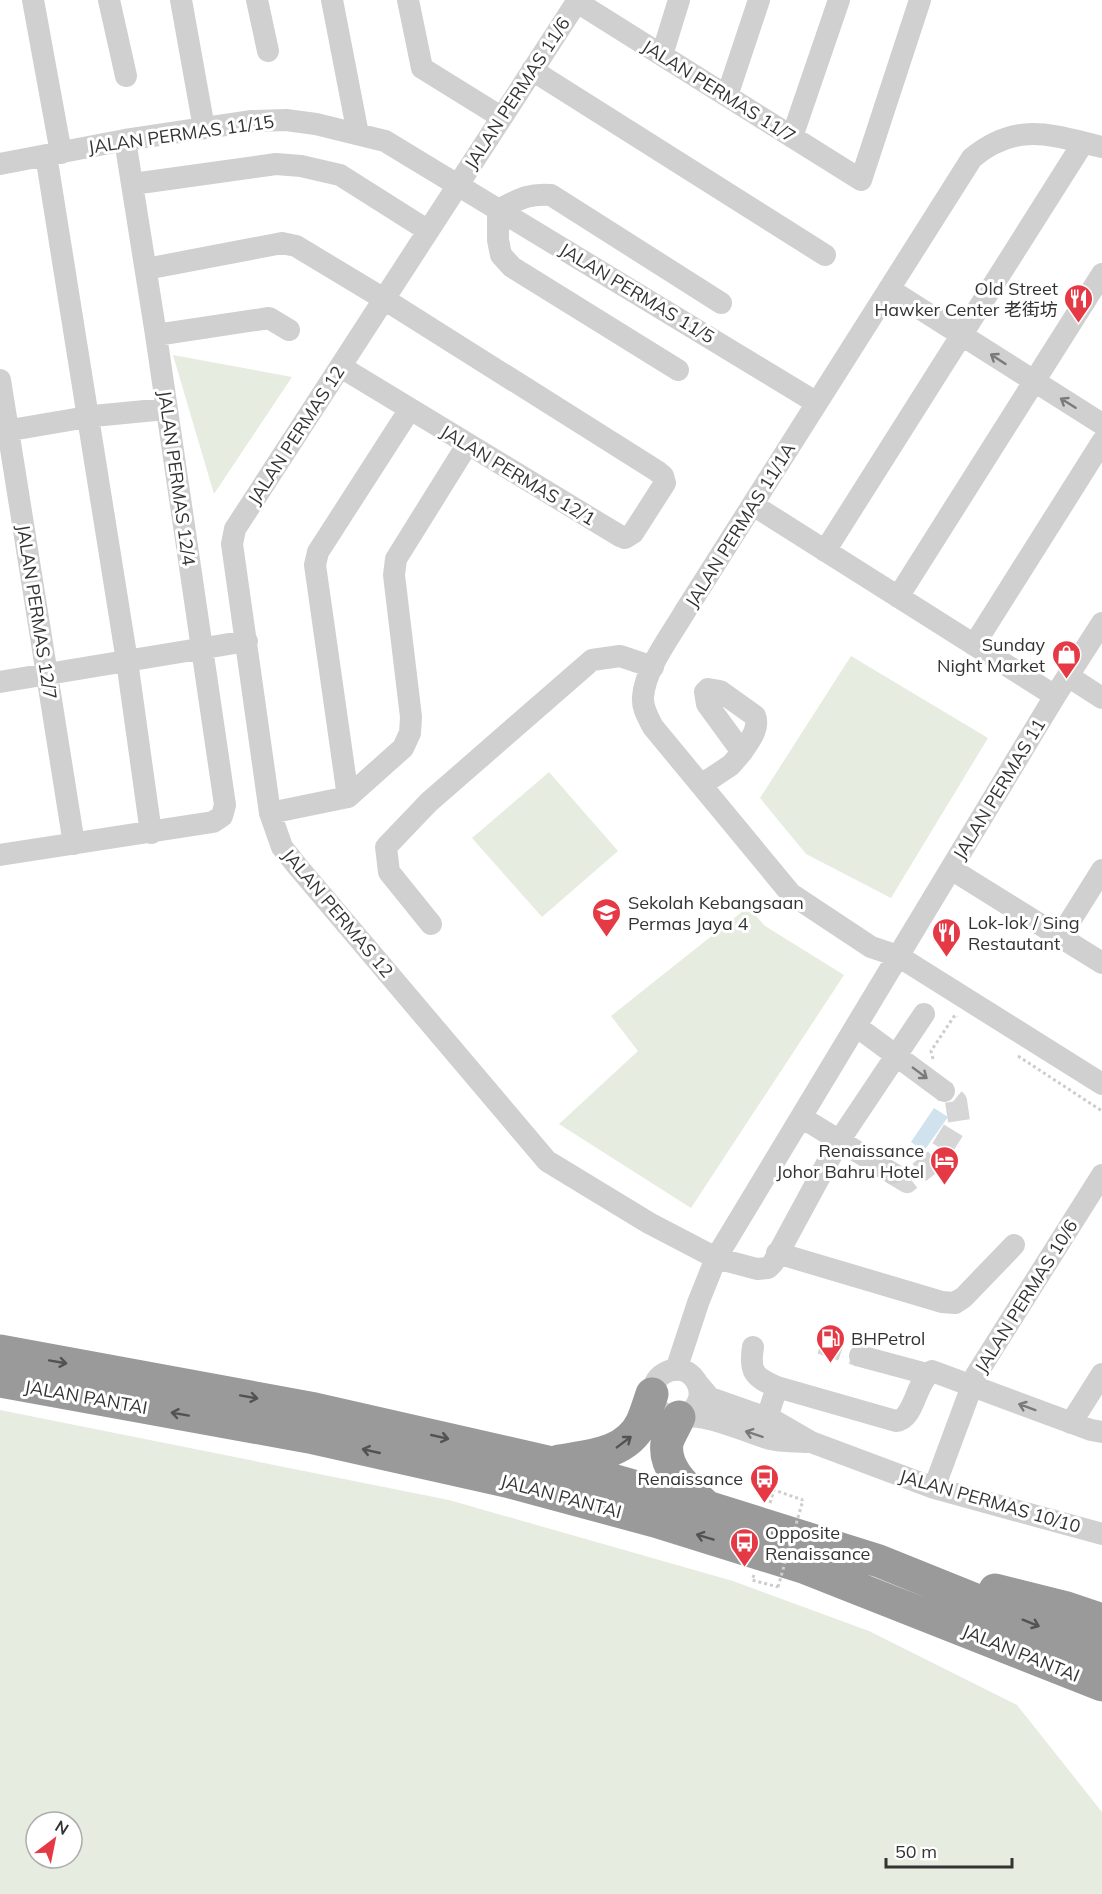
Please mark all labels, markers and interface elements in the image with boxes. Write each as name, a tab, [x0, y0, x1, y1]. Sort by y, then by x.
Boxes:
street label: JALAN PERMAS 11/6	[459, 13, 575, 173]
street label: JALAN PERMAS 11/7	[638, 34, 800, 148]
street label: JALAN PERMAS 11/15	[87, 110, 276, 158]
street label: JALAN PERMAS 11/5	[555, 238, 719, 348]
place label: Old Street Hawker Center 老街坊	[875, 277, 1058, 321]
restaurant icon: Old Street Hawker Center 老街坊	[1063, 282, 1095, 324]
one-way arrow	[990, 352, 1007, 364]
street label: JALAN PERMAS 12	[243, 361, 349, 509]
street label: JALAN PERMAS 12/4	[153, 389, 201, 567]
one-way arrow	[1060, 397, 1077, 409]
street label: JALAN PERMAS 12/1	[436, 420, 600, 530]
street label: JALAN PERMAS 11/1A	[680, 438, 800, 612]
street label: JALAN PERMAS 12/7	[12, 523, 62, 701]
place label: Sunday Night Market	[937, 633, 1045, 677]
shop icon: Sunday Night Market	[1050, 638, 1082, 680]
street label: JALAN PERMAS 11	[948, 714, 1050, 864]
street label: JALAN PERMAS 12	[278, 844, 398, 982]
place label: Sekolah Kebangsaan Permas Jaya 4	[628, 891, 804, 935]
school or university icon: Sekolah Kebangsaan Permas Jaya 4	[591, 896, 623, 938]
place label: Lok-lok / Sing Restautant	[968, 911, 1080, 955]
restaurant icon: Lok-lok / Sing Restautant	[931, 916, 963, 958]
one-way arrow	[912, 1067, 928, 1080]
place label: Renaissance Johor Bahru Hotel	[776, 1139, 924, 1183]
hotel icon: Renaissance Johor Bahru Hotel	[929, 1144, 961, 1186]
street label: JALAN PERMAS 10/6	[969, 1215, 1083, 1377]
fuel station icon: BHPetrol	[814, 1322, 846, 1364]
place label: BHPetrol	[851, 1327, 925, 1350]
one-way arrow	[47, 1357, 67, 1368]
street label: JALAN PANTAI	[23, 1375, 149, 1419]
one-way arrow	[239, 1391, 259, 1402]
one-way arrow	[1018, 1400, 1037, 1411]
one-way arrow	[171, 1408, 190, 1419]
one-way arrow	[745, 1427, 764, 1438]
one-way arrow	[430, 1432, 449, 1444]
one-way arrow	[616, 1436, 632, 1449]
one-way arrow	[362, 1445, 382, 1456]
bus stop icon: Renaissance	[748, 1462, 780, 1504]
street label: JALAN PERMAS 10/10	[897, 1464, 1083, 1538]
place label: Renaissance	[638, 1467, 743, 1490]
street label: JALAN PANTAI	[498, 1469, 624, 1523]
place label: Opposite Renaissance	[765, 1521, 870, 1565]
bus stop icon: Opposite Renaissance	[728, 1526, 760, 1568]
one-way arrow	[696, 1531, 715, 1542]
one-way arrow	[1021, 1618, 1040, 1629]
street label: JALAN PANTAI	[959, 1619, 1083, 1687]
north arrow	[24, 1810, 84, 1870]
text: N	[52, 1816, 72, 1839]
scale bar	[886, 1831, 1012, 1869]
text: 50 m	[895, 1840, 937, 1863]

